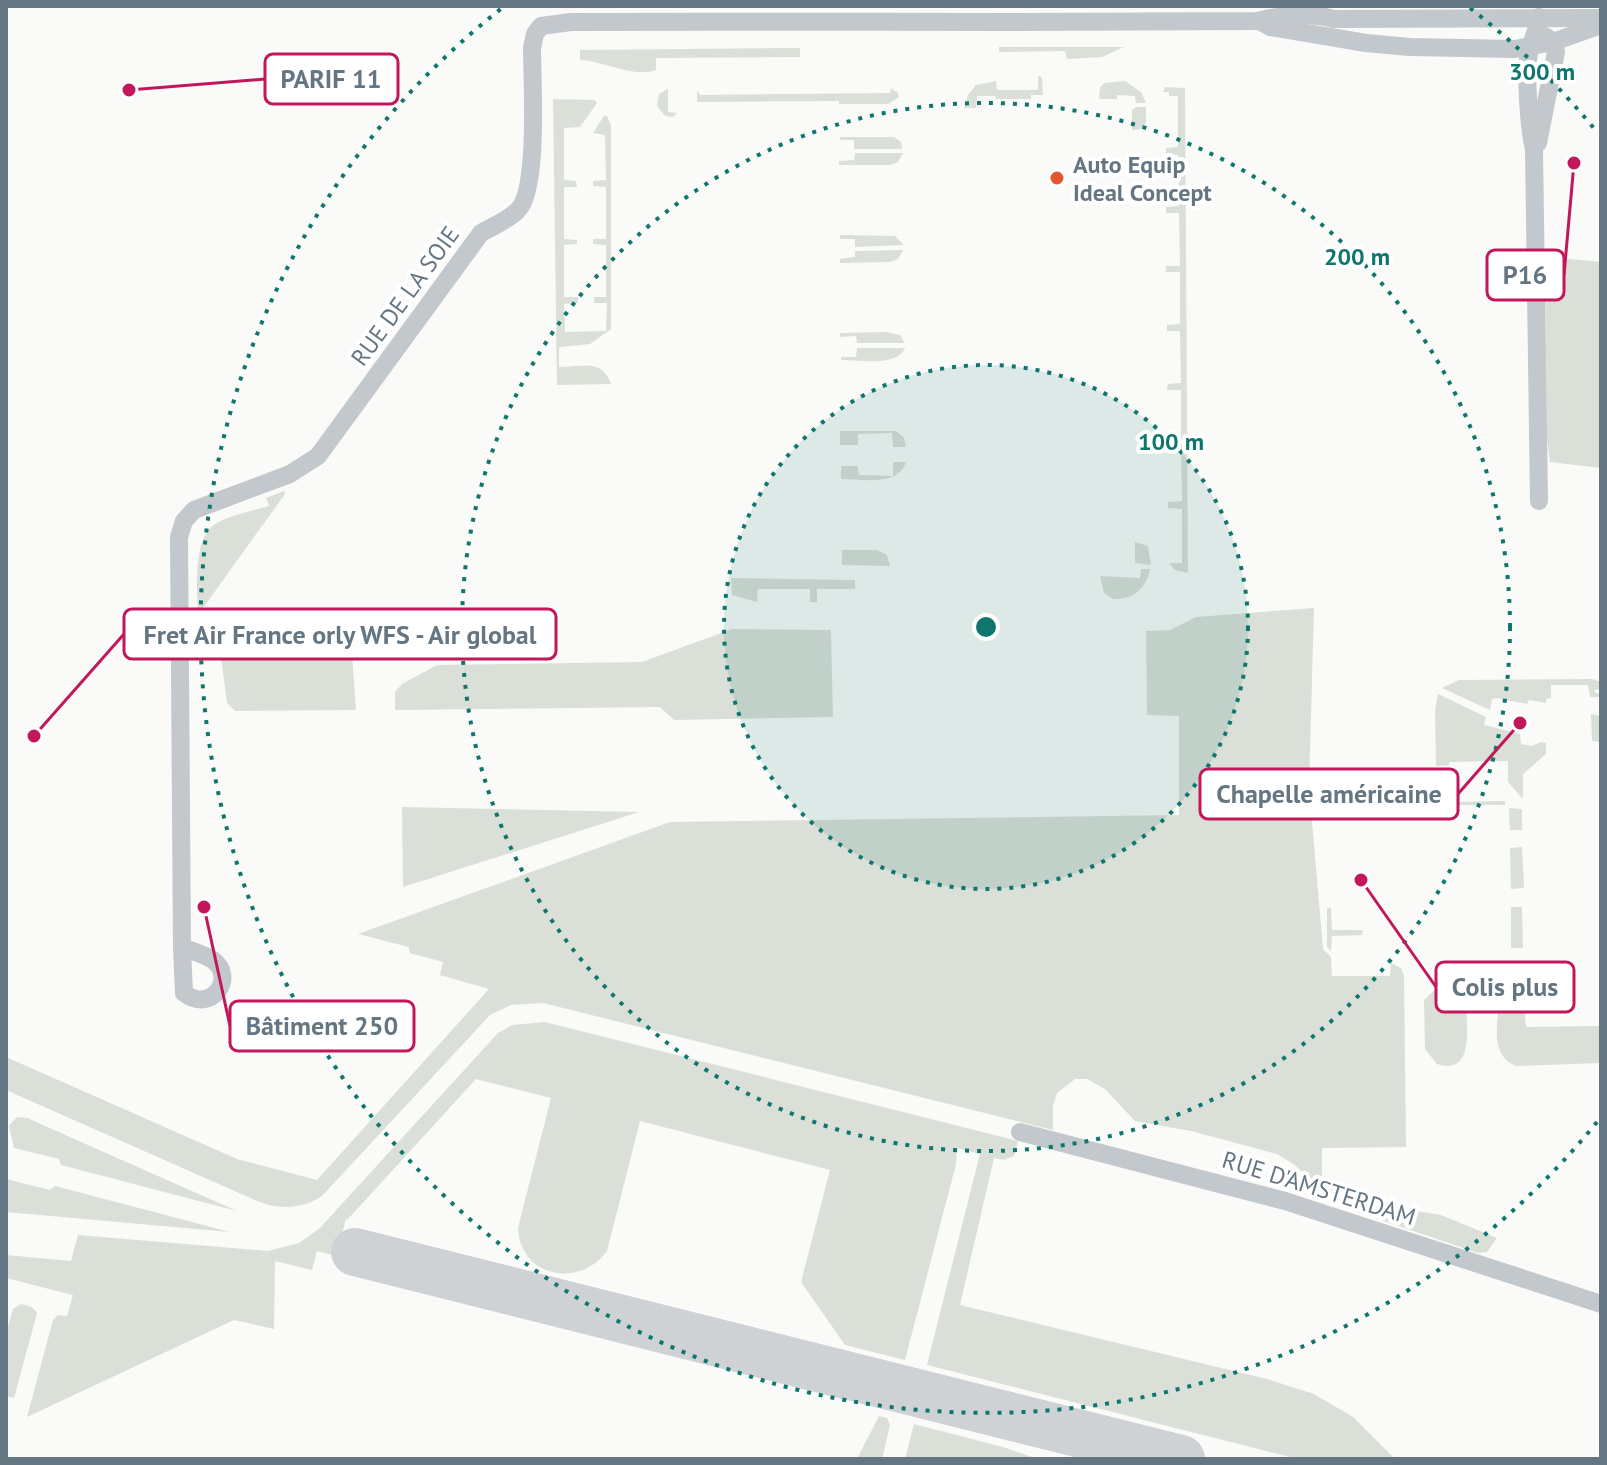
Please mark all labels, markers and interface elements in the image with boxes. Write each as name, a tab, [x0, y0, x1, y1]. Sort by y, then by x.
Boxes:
callout: PARIF 11	[265, 54, 398, 104]
text: 300 m	[1509, 56, 1575, 87]
text: PARIF 11	[281, 62, 381, 95]
place label: Auto Equip Ideal Concept	[1073, 149, 1212, 208]
marker: Auto Equip Ideal Concept	[1048, 169, 1066, 187]
street label: RUE DE LA SOIE	[344, 220, 466, 372]
text: 200 m	[1324, 241, 1390, 272]
callout: P16	[1487, 250, 1564, 300]
text: P16	[1503, 258, 1547, 291]
text: 100 m	[1138, 426, 1204, 457]
callout: Fret Air France orly WFS - Air global	[124, 609, 556, 659]
centre of rings	[972, 613, 1000, 641]
text: Fret Air France orly WFS - Air global	[144, 618, 537, 651]
callout: Chapelle américaine	[1200, 769, 1458, 819]
text: Chapelle américaine	[1216, 777, 1442, 810]
callout: Colis plus	[1436, 962, 1574, 1012]
text: Colis plus	[1452, 970, 1558, 1003]
callout: Bâtiment 250	[230, 1001, 414, 1051]
text: Bâtiment 250	[246, 1009, 398, 1042]
street label: RUE D'AMSTERDAM	[1219, 1144, 1419, 1232]

